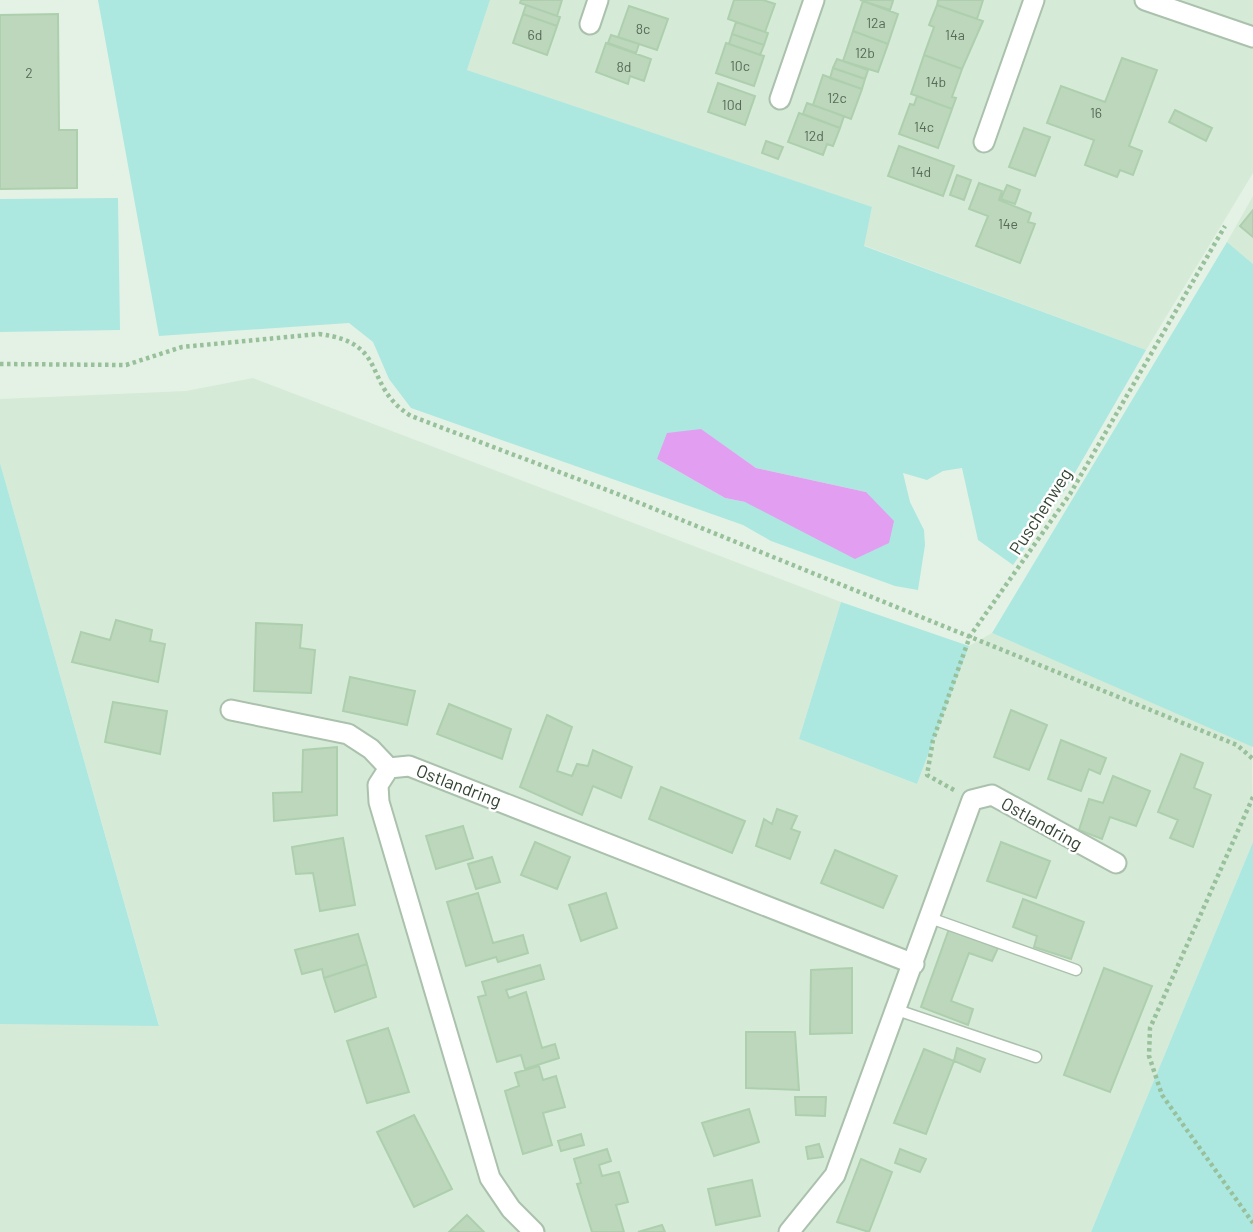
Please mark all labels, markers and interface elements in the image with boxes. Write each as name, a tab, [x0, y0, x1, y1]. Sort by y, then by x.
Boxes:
house number: 12a	[866, 14, 886, 31]
house number: 8c	[636, 20, 650, 37]
house number: 6d	[528, 26, 542, 43]
house number: 14a	[945, 26, 965, 43]
house number: 12b	[855, 44, 875, 61]
house number: 10c	[730, 57, 750, 74]
house number: 8d	[617, 58, 631, 75]
house number: 2	[25, 64, 33, 81]
house number: 14b	[926, 73, 946, 90]
house number: 12c	[827, 89, 847, 106]
house number: 10d	[722, 96, 742, 113]
house number: 16	[1090, 104, 1102, 121]
house number: 14c	[914, 118, 934, 135]
house number: 12d	[804, 127, 824, 144]
house number: 14d	[911, 163, 931, 180]
house number: 14e	[998, 215, 1018, 232]
street label: Puschenweg	[1004, 464, 1076, 558]
street label: Ostlandring	[413, 759, 505, 811]
street label: Ostlandring	[997, 792, 1087, 854]

